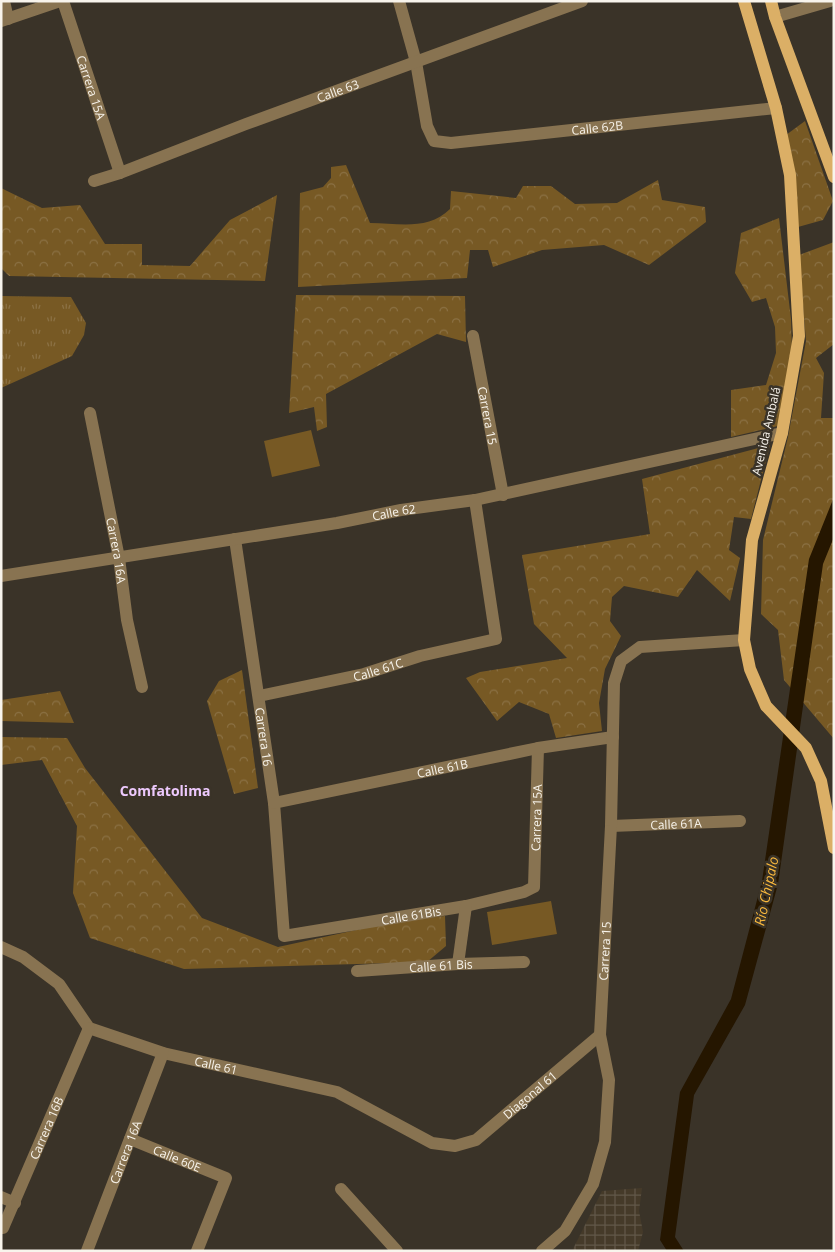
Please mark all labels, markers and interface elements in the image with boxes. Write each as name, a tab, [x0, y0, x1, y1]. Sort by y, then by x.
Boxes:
street label: Carrera 15A	[73, 53, 110, 122]
street label: Calle 63	[314, 75, 361, 106]
street label: Calle 62B	[571, 116, 624, 138]
street label: Carrera 15	[474, 385, 502, 446]
street label: Avenida Ambalá	[748, 385, 784, 477]
street label: Calle 62	[370, 500, 417, 524]
street label: Carrera 16A	[103, 516, 131, 585]
street label: Calle 61C	[351, 653, 406, 685]
street label: Carrera 16	[251, 706, 277, 768]
street label: Calle 61B	[415, 754, 470, 782]
district label: Comfatolima	[120, 781, 210, 800]
street label: Carrera 15A	[527, 784, 545, 851]
street label: Calle 61A	[650, 814, 702, 833]
water label: Río Chipalo	[749, 855, 783, 927]
street label: Calle 61Bis	[380, 902, 443, 928]
street label: Carrera 15	[594, 921, 614, 981]
street label: Calle 61 Bis	[409, 955, 473, 976]
street label: Calle 61	[193, 1052, 239, 1078]
street label: Diagonal 61	[499, 1067, 560, 1122]
street label: Carrera 16B	[25, 1094, 67, 1162]
street label: Carrera 16A	[105, 1117, 145, 1186]
street label: Calle 60E	[151, 1141, 204, 1176]

